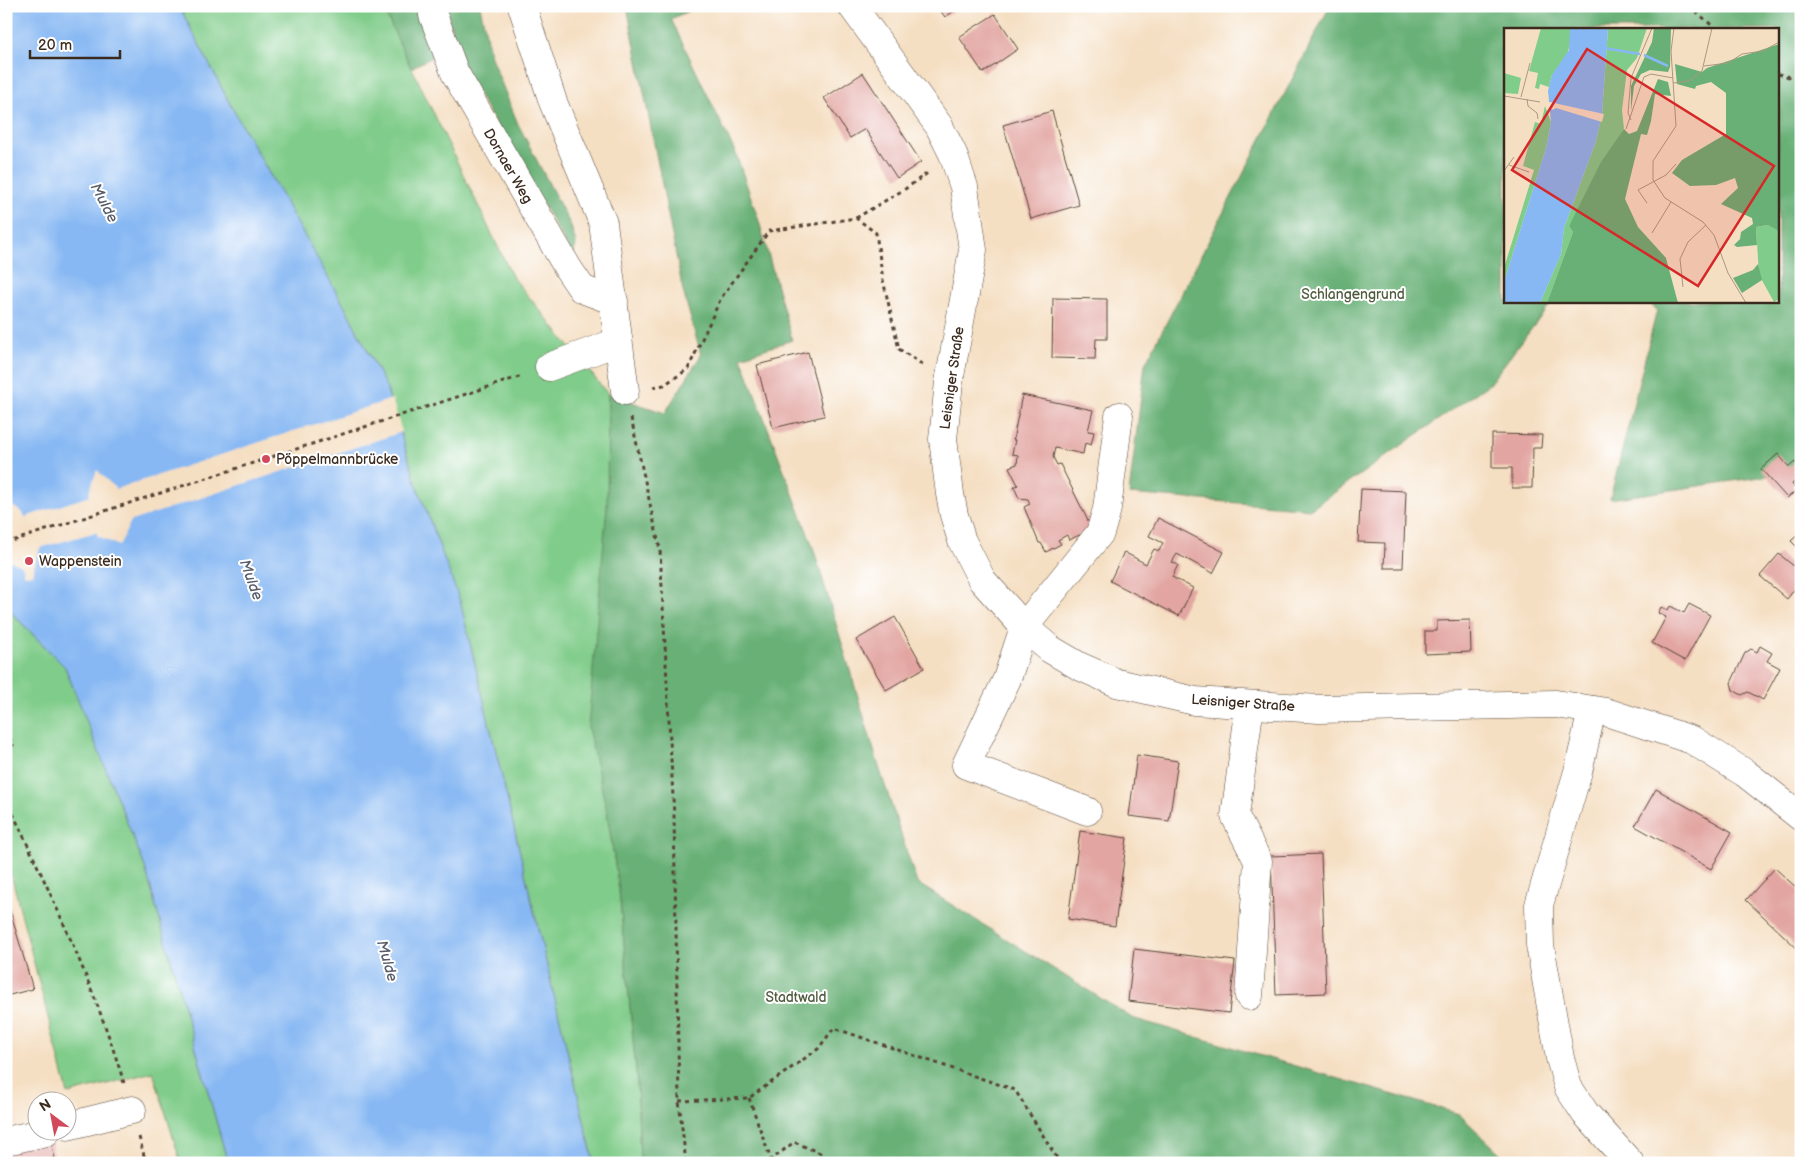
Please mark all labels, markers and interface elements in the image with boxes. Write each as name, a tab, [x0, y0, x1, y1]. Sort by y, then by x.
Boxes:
scale bar	[30, 28, 120, 60]
inset map	[1504, 28, 1780, 302]
text: 20 m	[38, 36, 72, 55]
street label: Dornaer Weg	[480, 125, 536, 207]
water label: Mulde	[86, 180, 122, 226]
park label: Schlangengrund	[1301, 286, 1405, 303]
street label: Leisniger Straße	[936, 325, 968, 431]
place label: Pöppelmannbrücke	[276, 451, 398, 468]
marker: Pöppelmannbrücke	[260, 453, 272, 465]
place label: Wappenstein	[39, 553, 122, 570]
marker: Wappenstein	[23, 555, 35, 567]
water label: Mulde	[235, 557, 267, 603]
street label: Leisniger Straße	[1191, 691, 1295, 715]
water label: Mulde	[372, 938, 402, 984]
park label: Stadtwald	[766, 989, 826, 1006]
north arrow	[28, 1092, 78, 1142]
text: N	[36, 1095, 54, 1115]

